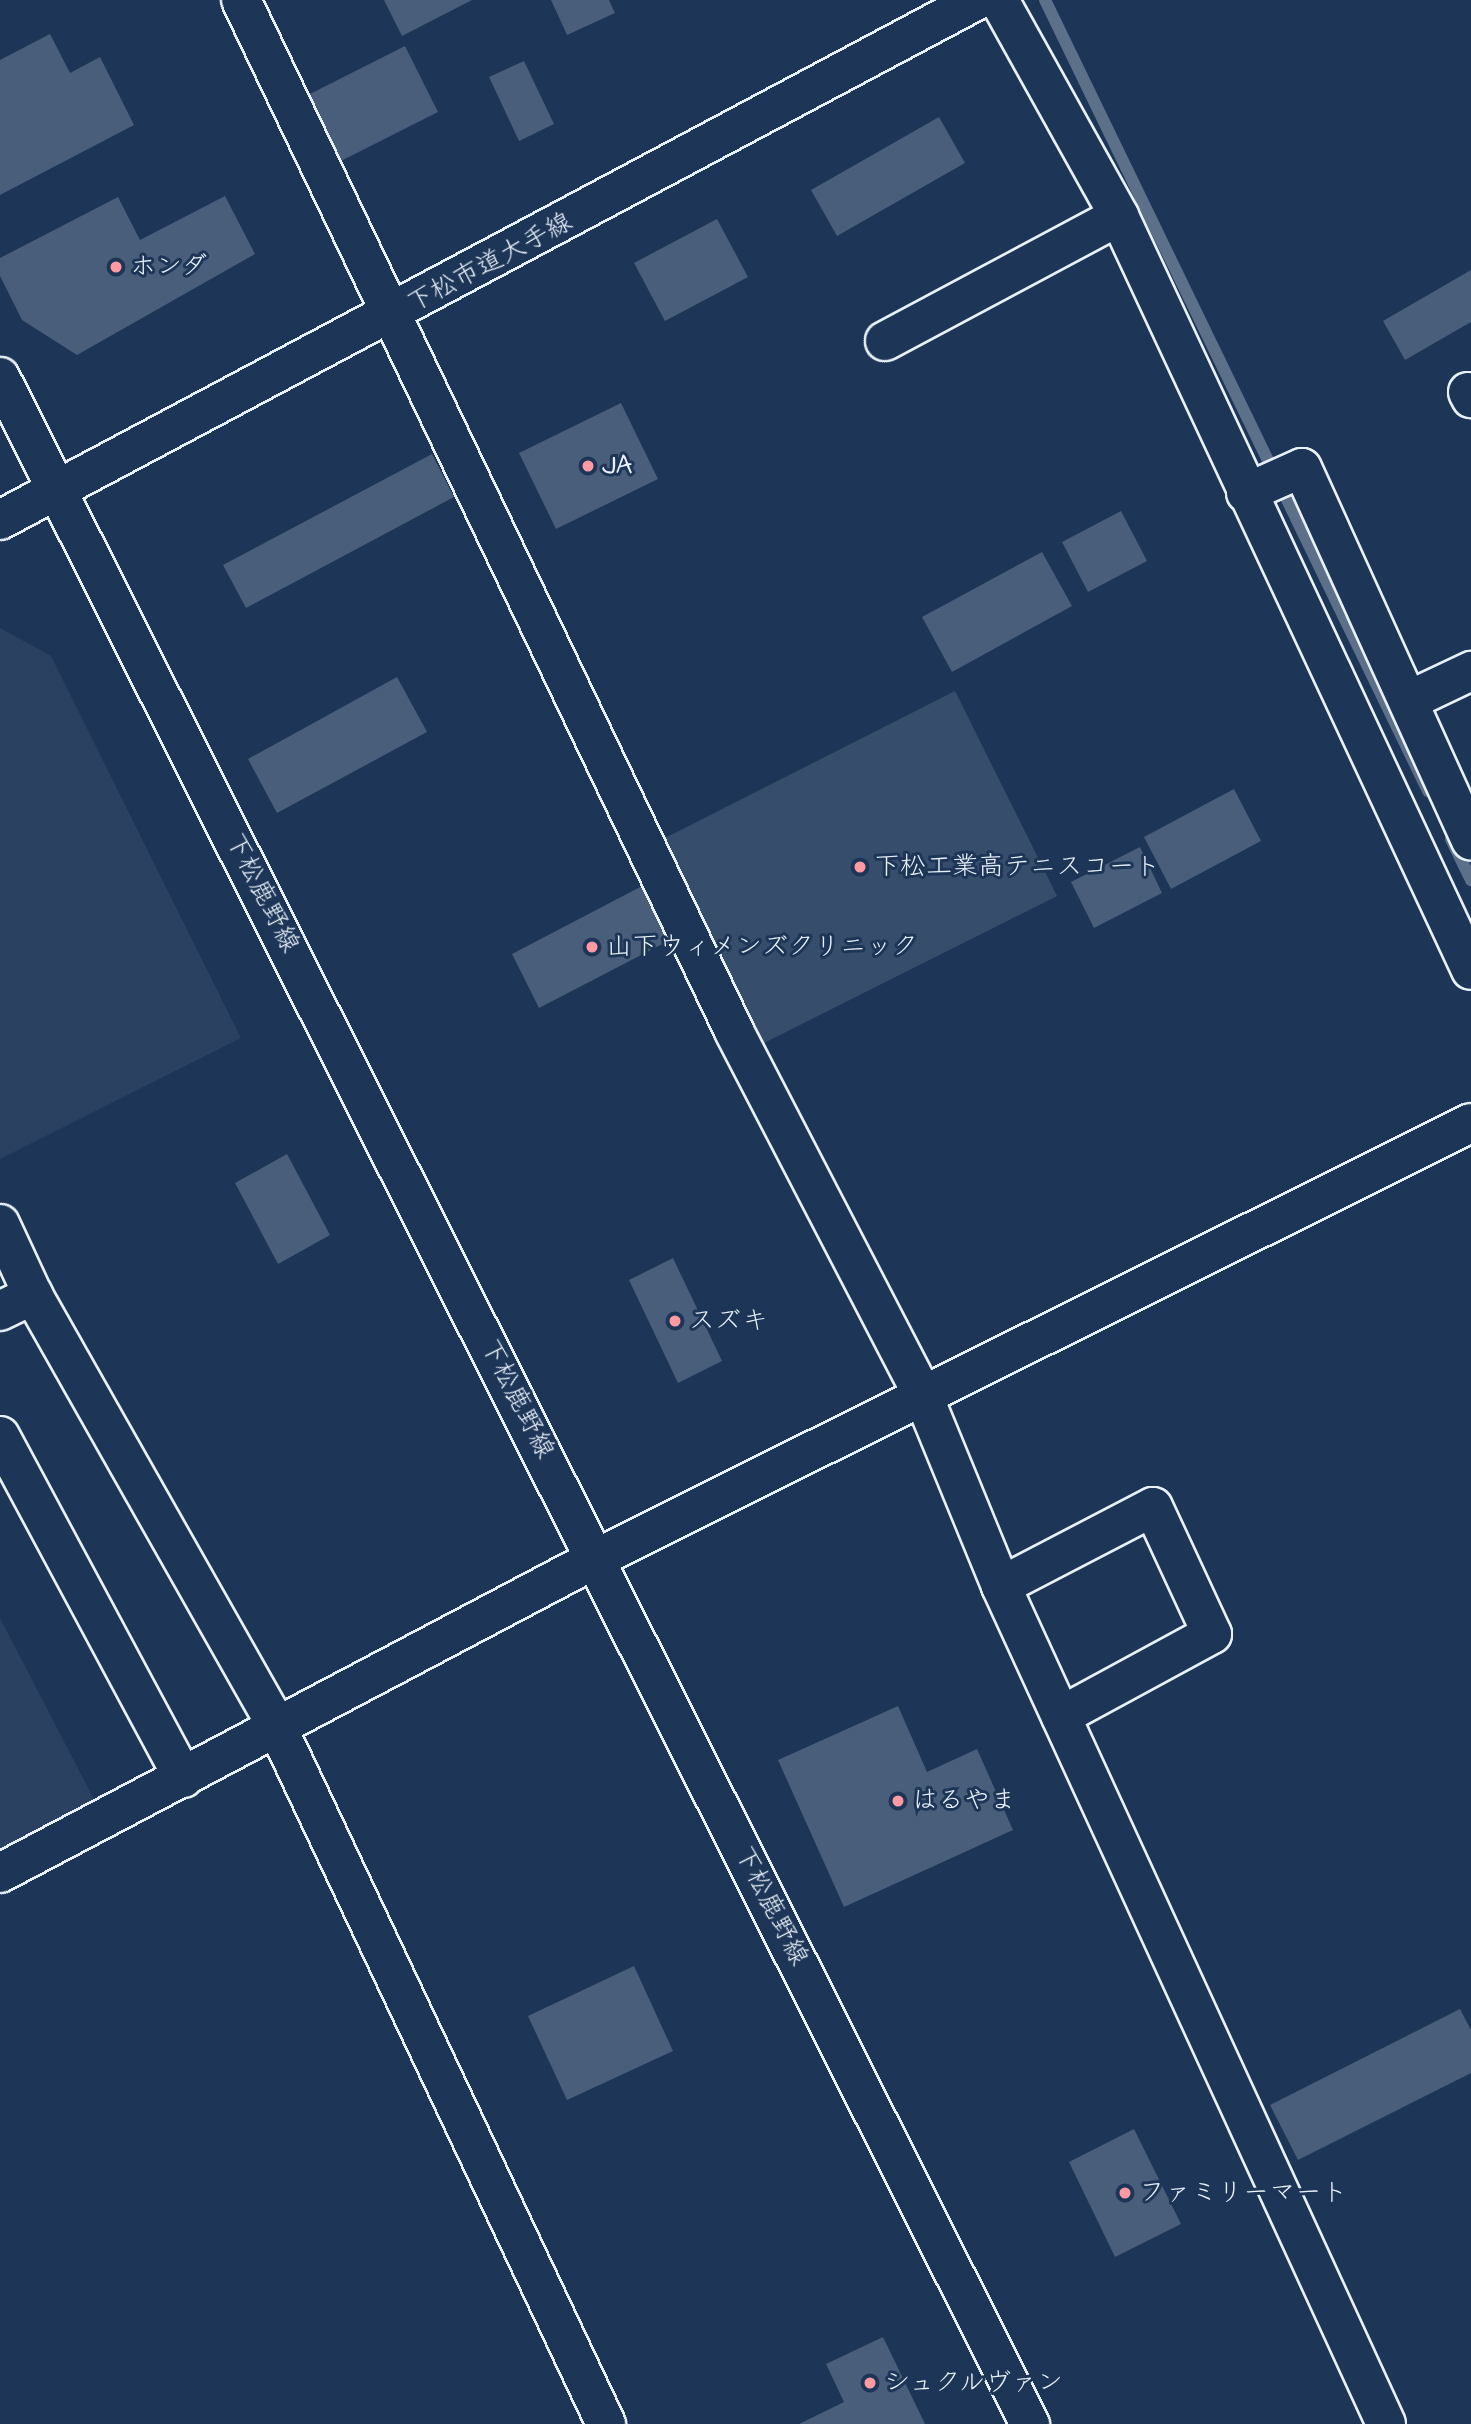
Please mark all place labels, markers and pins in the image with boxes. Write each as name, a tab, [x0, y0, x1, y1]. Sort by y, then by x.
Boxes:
place label: ホンダ	[130, 251, 208, 283]
marker: ホンダ	[108, 259, 124, 275]
place label: JA	[602, 450, 632, 482]
marker: JA	[580, 458, 596, 474]
place label: 下松工業高テニスコート	[874, 851, 1160, 883]
marker: 下松工業高テニスコート	[852, 859, 868, 875]
place label: 山下ウィメンズクリニック	[606, 931, 918, 963]
marker: 山下ウィメンズクリニック	[584, 939, 600, 955]
place label: スズキ	[689, 1305, 767, 1337]
marker: スズキ	[667, 1313, 683, 1329]
place label: はるやま	[912, 1785, 1016, 1817]
marker: はるやま	[890, 1793, 906, 1809]
place label: ファミリーマート	[1139, 2177, 1347, 2209]
marker: ファミリーマート	[1117, 2185, 1133, 2201]
place label: シュクルヴァン	[884, 2367, 1066, 2399]
marker: シュクルヴァン	[862, 2375, 878, 2391]

